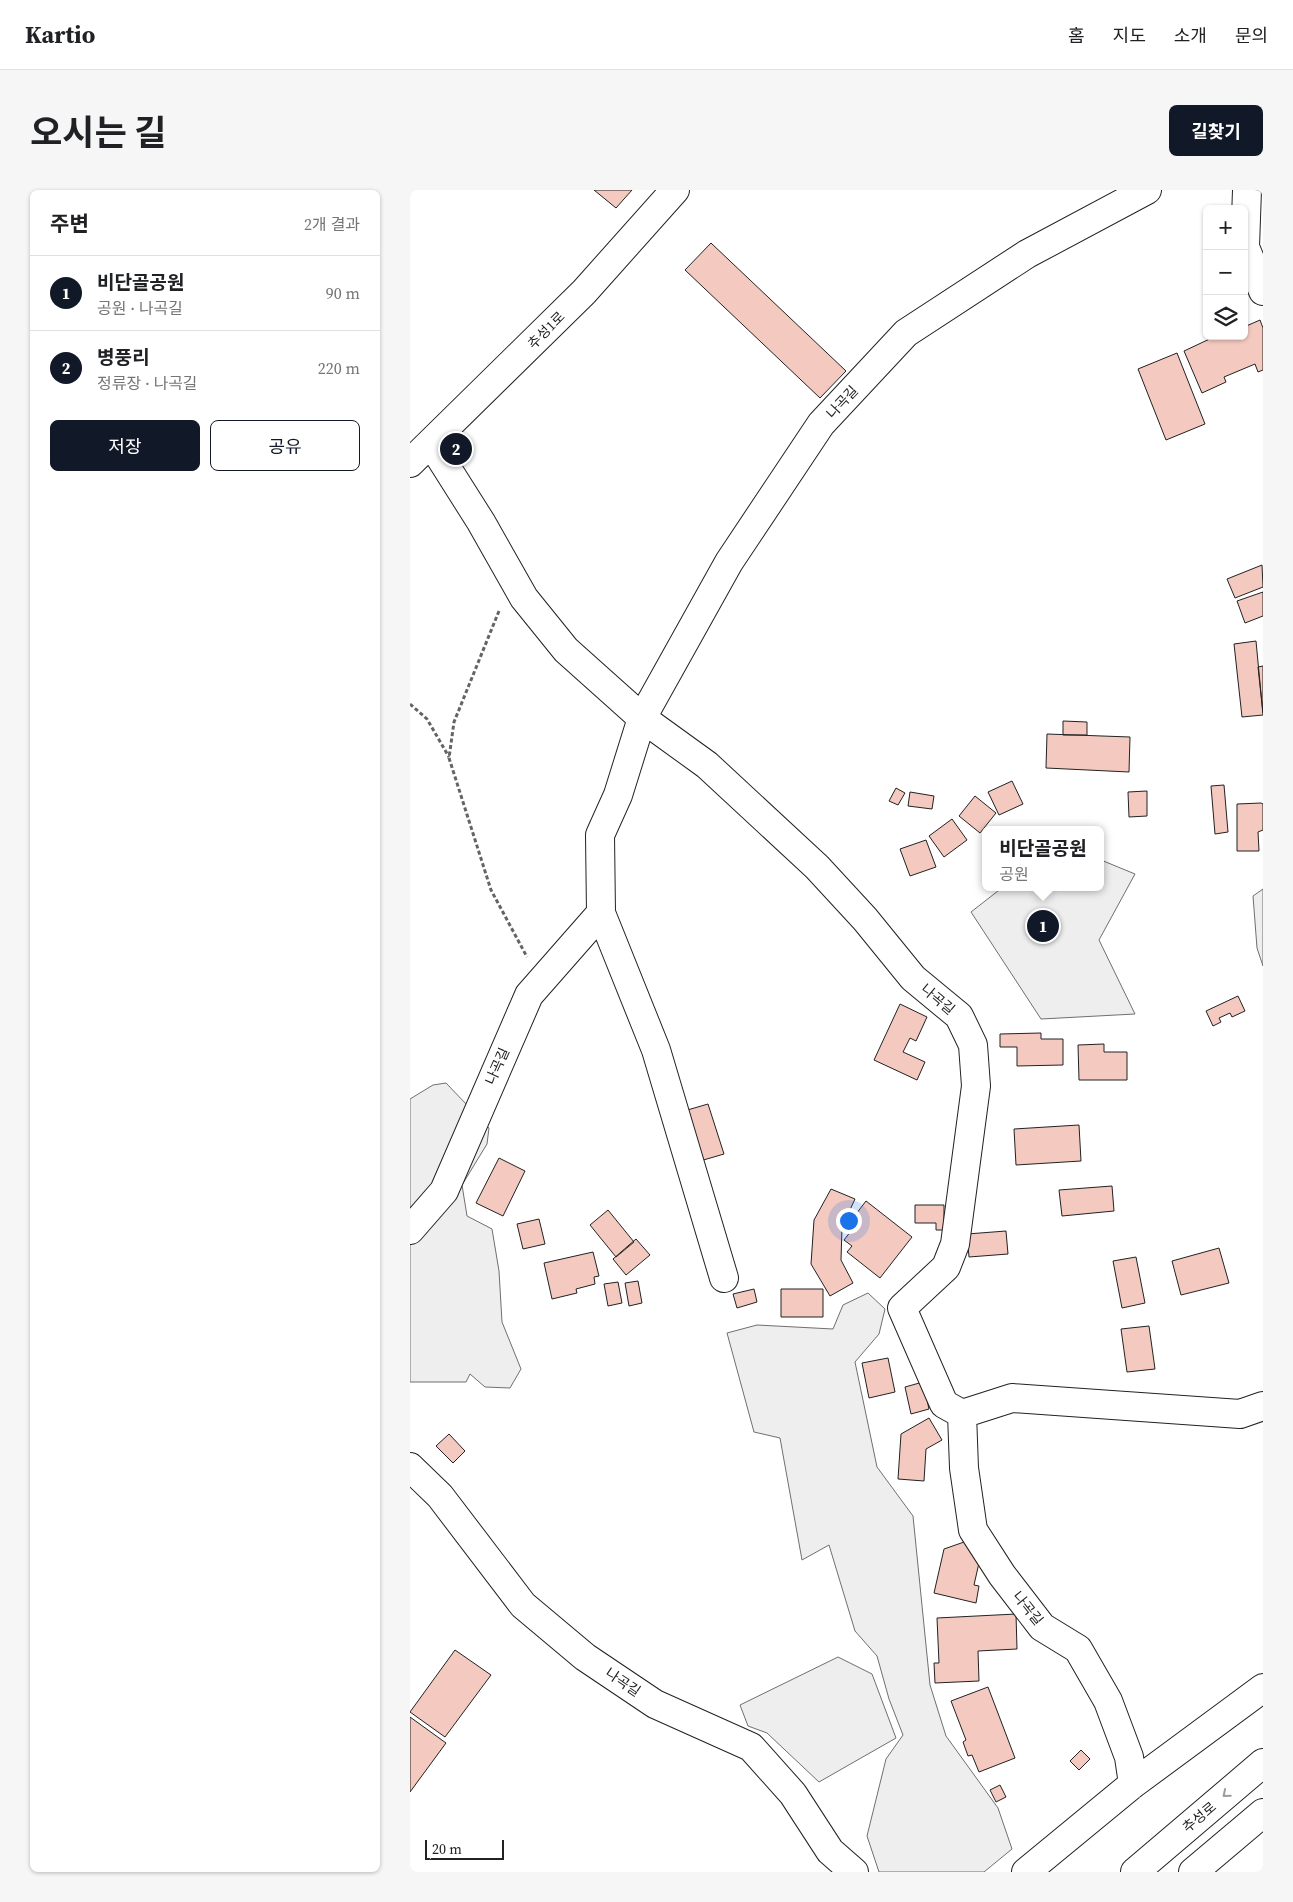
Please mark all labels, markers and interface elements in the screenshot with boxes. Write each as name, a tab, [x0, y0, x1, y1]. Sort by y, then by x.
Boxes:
text: Kartio	[25, 18, 95, 51]
text: 홈	[1068, 23, 1085, 48]
text: 지도	[1113, 23, 1146, 48]
text: 소개	[1174, 23, 1207, 48]
text: 문의	[1235, 23, 1268, 48]
button: 길찾기	[1169, 105, 1263, 156]
text: 오시는 길	[30, 109, 166, 157]
map controls	[1203, 205, 1248, 340]
button: +	[1203, 205, 1248, 250]
text: 주변	[50, 209, 89, 238]
text: 2개 결과	[304, 213, 360, 235]
button: −	[1203, 250, 1248, 295]
text: 비단골공원	[97, 269, 184, 295]
text: 1	[62, 282, 70, 304]
text: 90 m	[326, 282, 360, 304]
button: layers	[1203, 295, 1248, 340]
text: 공원 · 나곡길	[97, 297, 183, 319]
street label: 추성1로	[523, 307, 569, 353]
text: 병풍리	[97, 344, 149, 370]
text: 2	[62, 357, 70, 379]
text: 220 m	[318, 357, 360, 379]
text: 정류장 · 나곡길	[97, 372, 198, 394]
street label: 나곡길	[822, 381, 862, 423]
button: 저장	[50, 420, 200, 471]
button: 공유	[210, 420, 360, 471]
pin: 2	[440, 430, 472, 468]
popup	[982, 826, 1104, 891]
text: 비단골공원	[999, 835, 1087, 861]
text: 공원	[999, 863, 1029, 885]
pin: 1	[1027, 907, 1059, 945]
street label: 나곡길	[917, 979, 959, 1019]
street label: 나곡길	[480, 1044, 514, 1088]
your location	[836, 1208, 862, 1234]
street label: 나곡길	[1008, 1587, 1048, 1629]
street label: 나곡길	[601, 1663, 645, 1701]
one-way arrow	[1223, 1789, 1232, 1797]
street label: 추성로	[1178, 1797, 1220, 1837]
scale bar	[425, 1837, 504, 1860]
text: 20 m	[432, 1839, 462, 1859]

